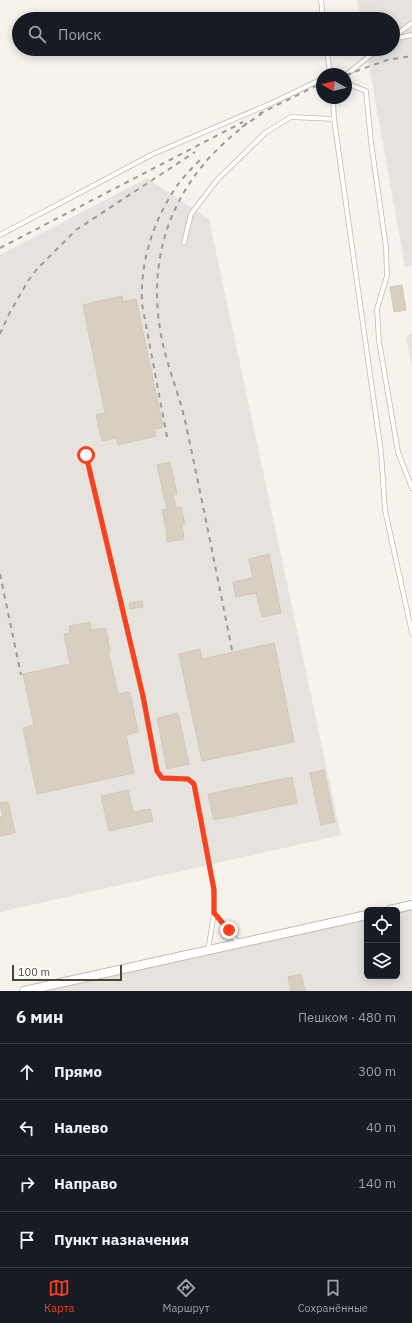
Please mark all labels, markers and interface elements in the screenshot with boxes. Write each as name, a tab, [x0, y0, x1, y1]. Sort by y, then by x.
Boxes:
search box	[12, 12, 400, 56]
icon: search	[26, 23, 48, 45]
text: Поиск	[58, 25, 101, 44]
north arrow	[316, 68, 352, 104]
route start	[77, 446, 95, 464]
map controls	[364, 907, 400, 979]
button: locate	[364, 907, 400, 943]
route end	[220, 921, 238, 939]
button: layers	[364, 943, 400, 979]
scale bar	[12, 963, 122, 982]
text: 100 m	[18, 965, 50, 979]
text: 6 мин	[16, 1006, 63, 1028]
text: Пешком · 480 m	[298, 1009, 396, 1026]
icon: ahead	[16, 1061, 38, 1083]
text: Прямо	[54, 1062, 102, 1081]
text: 300 m	[358, 1063, 396, 1080]
icon: left	[16, 1117, 38, 1139]
text: Налево	[54, 1118, 108, 1137]
text: 40 m	[366, 1119, 396, 1136]
icon: right	[16, 1173, 38, 1195]
text: Направо	[54, 1174, 117, 1193]
text: 140 m	[358, 1175, 396, 1192]
icon: arrive	[16, 1229, 38, 1251]
text: Пункт назначения	[54, 1230, 189, 1249]
tab: Карта	[44, 1277, 74, 1315]
tab: Маршрут	[163, 1277, 210, 1315]
tab: Сохранённые	[298, 1277, 368, 1315]

